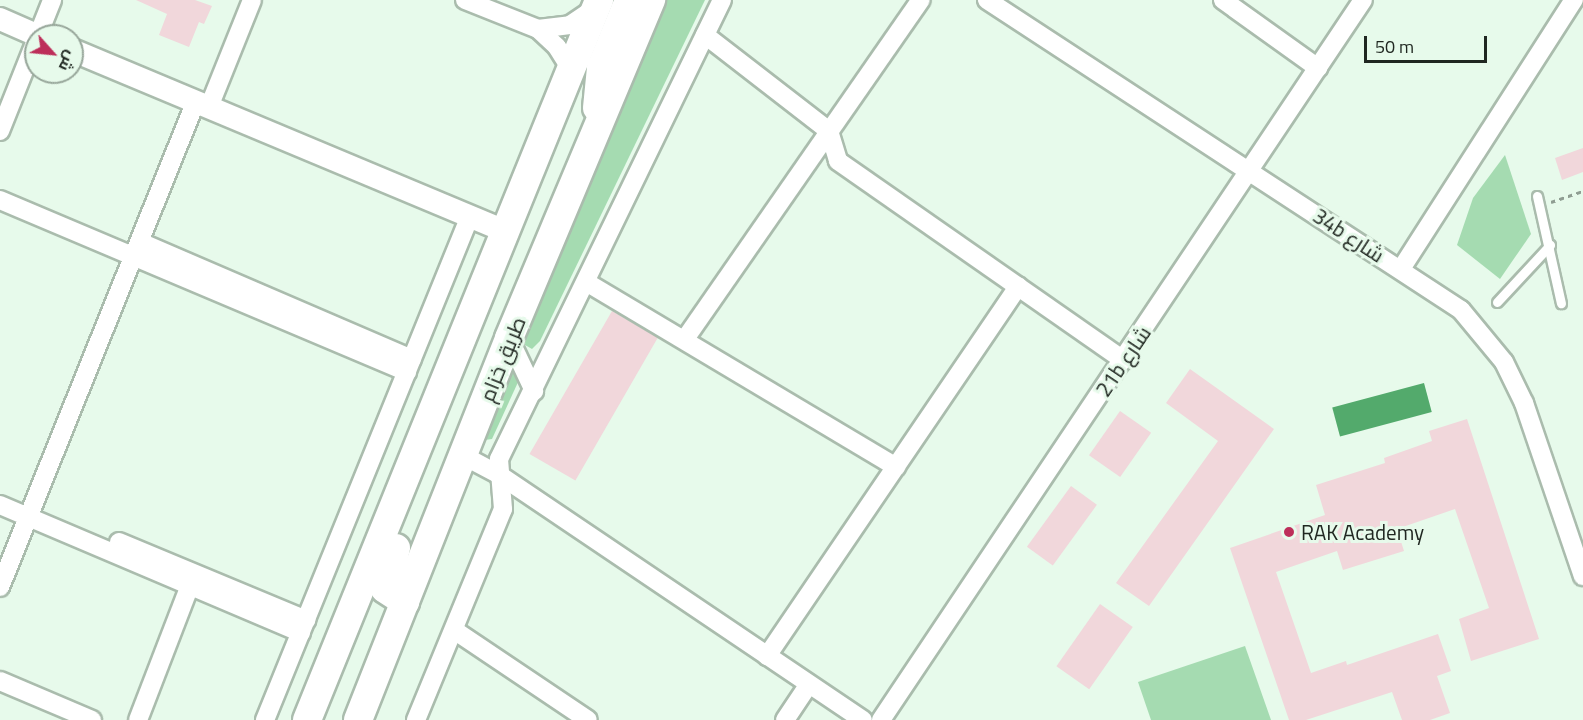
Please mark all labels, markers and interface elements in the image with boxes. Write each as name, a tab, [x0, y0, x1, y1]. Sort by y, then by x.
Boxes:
north arrow	[24, 24, 84, 84]
scale bar	[1367, 24, 1490, 62]
text: 50 m	[1375, 33, 1414, 60]
text: ش	[53, 47, 84, 76]
street label: 34b شارع	[1309, 203, 1389, 267]
street label: طريق خزام	[474, 313, 530, 405]
street label: 21b شارع	[1090, 321, 1156, 401]
place label: RAK Academy	[1301, 519, 1424, 545]
marker: RAK Academy	[1282, 525, 1296, 539]

